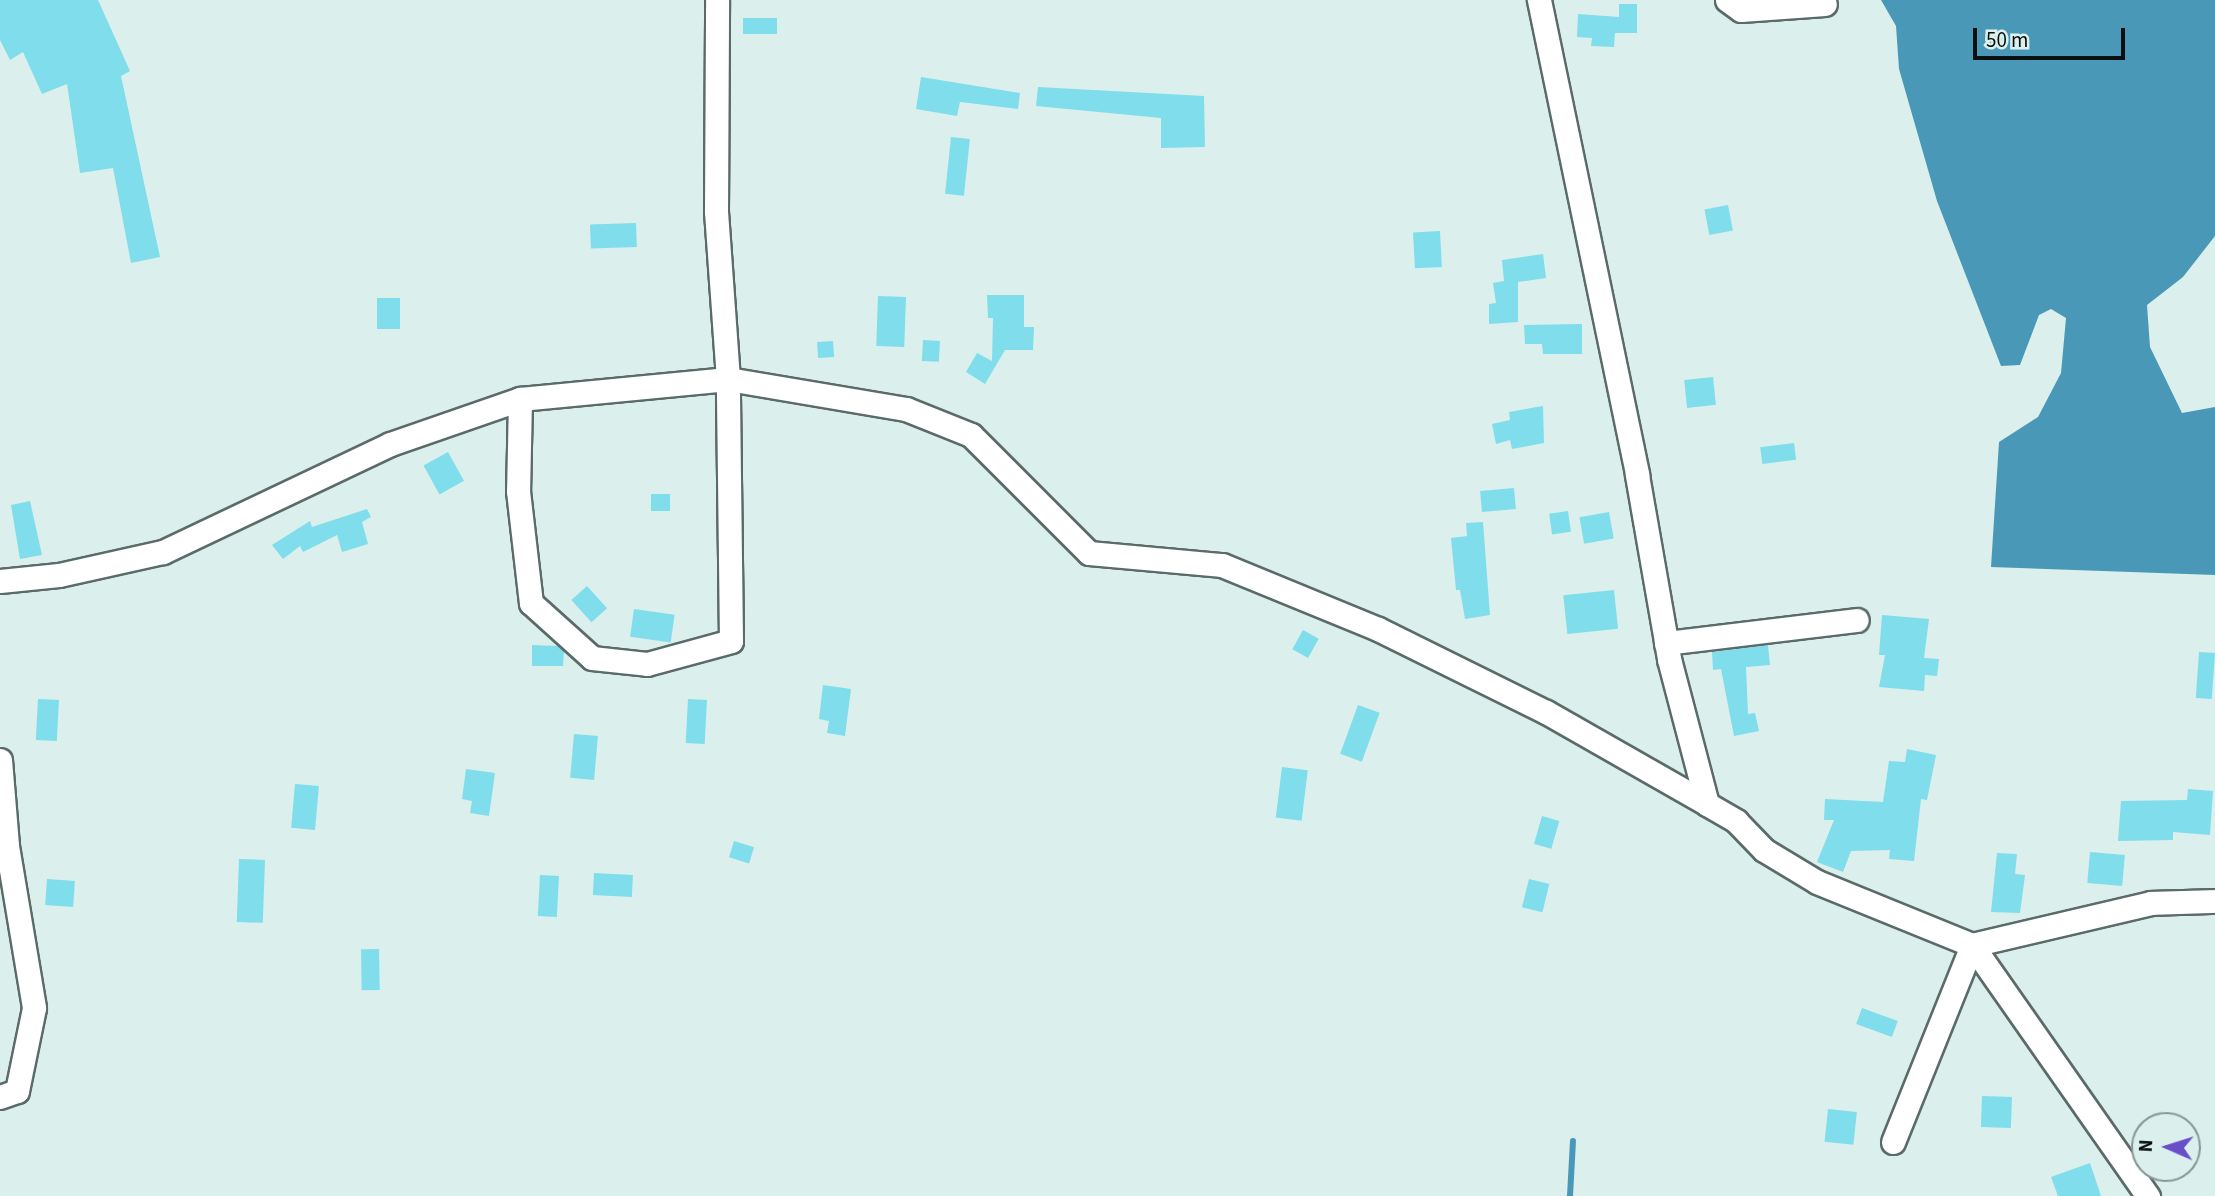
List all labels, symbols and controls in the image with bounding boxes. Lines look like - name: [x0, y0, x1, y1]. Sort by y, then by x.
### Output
- scale bar: [1977, 14, 2129, 58]
- text: 50 m: [1986, 25, 2028, 55]
- north arrow: [2131, 1112, 2201, 1182]
- text: N: [2133, 1139, 2160, 1153]

